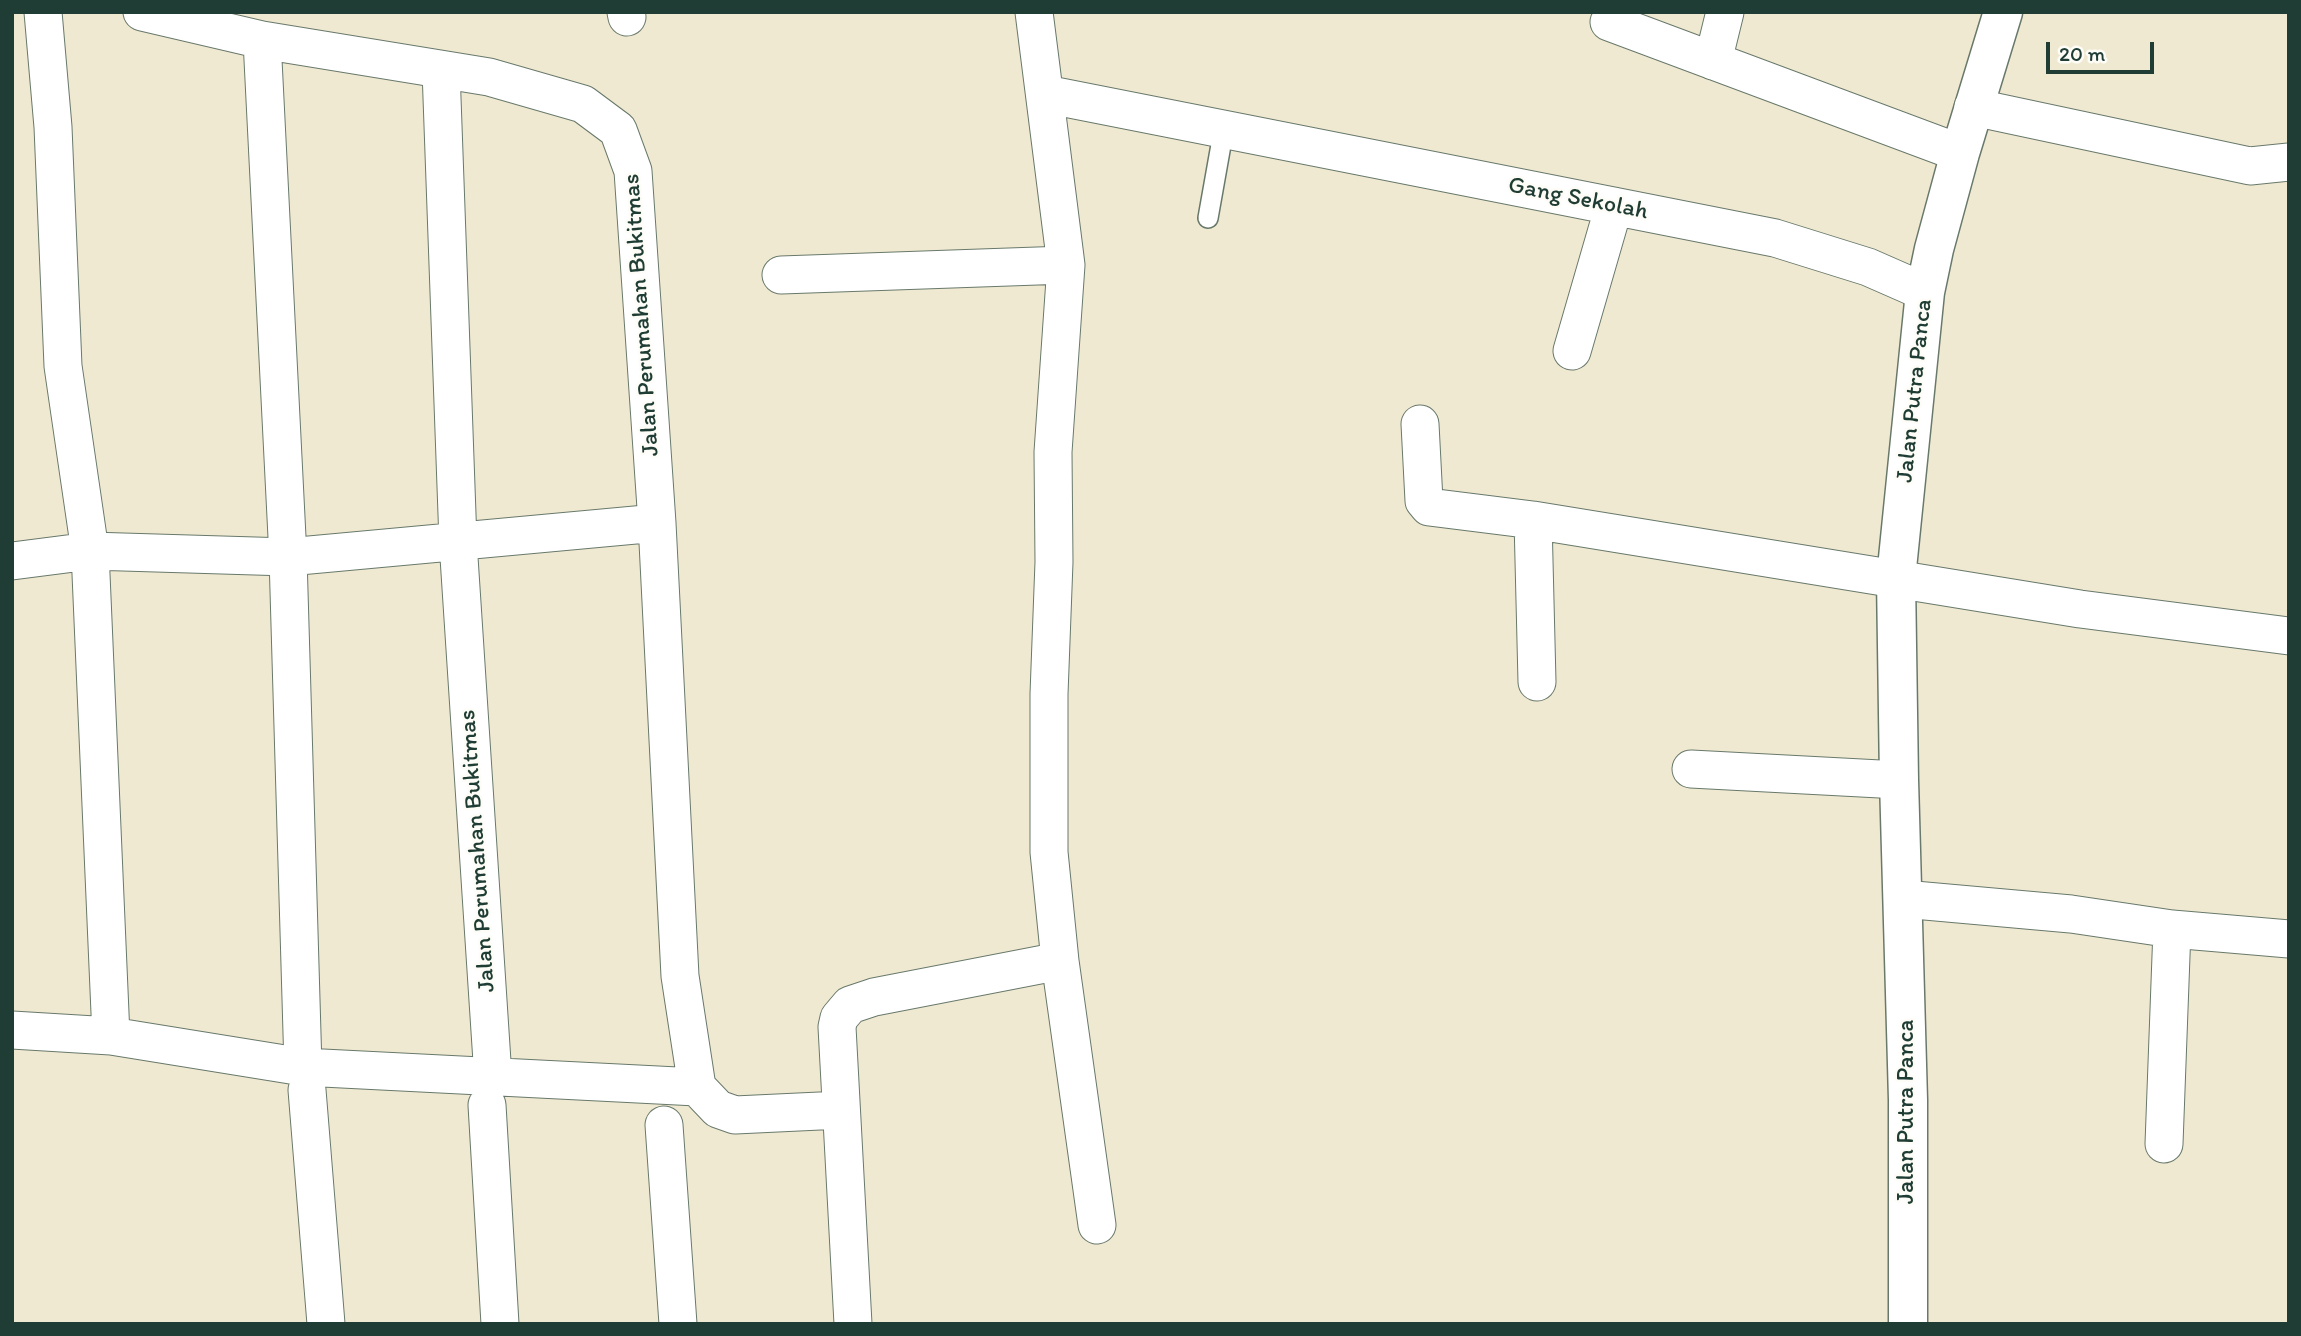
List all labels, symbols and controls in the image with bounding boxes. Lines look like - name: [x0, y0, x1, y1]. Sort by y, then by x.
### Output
- scale bar: [2049, 28, 2158, 72]
- text: 20 m: [2059, 41, 2105, 66]
- street label: Gang Sekolah: [1506, 171, 1650, 227]
- street label: Jalan Perumahan Bukitmas: [618, 173, 666, 457]
- street label: Jalan Putra Panca: [1891, 298, 1939, 484]
- street label: Jalan Perumahan Bukitmas: [454, 709, 502, 993]
- street label: Jalan Putra Panca: [1893, 1020, 1921, 1204]

